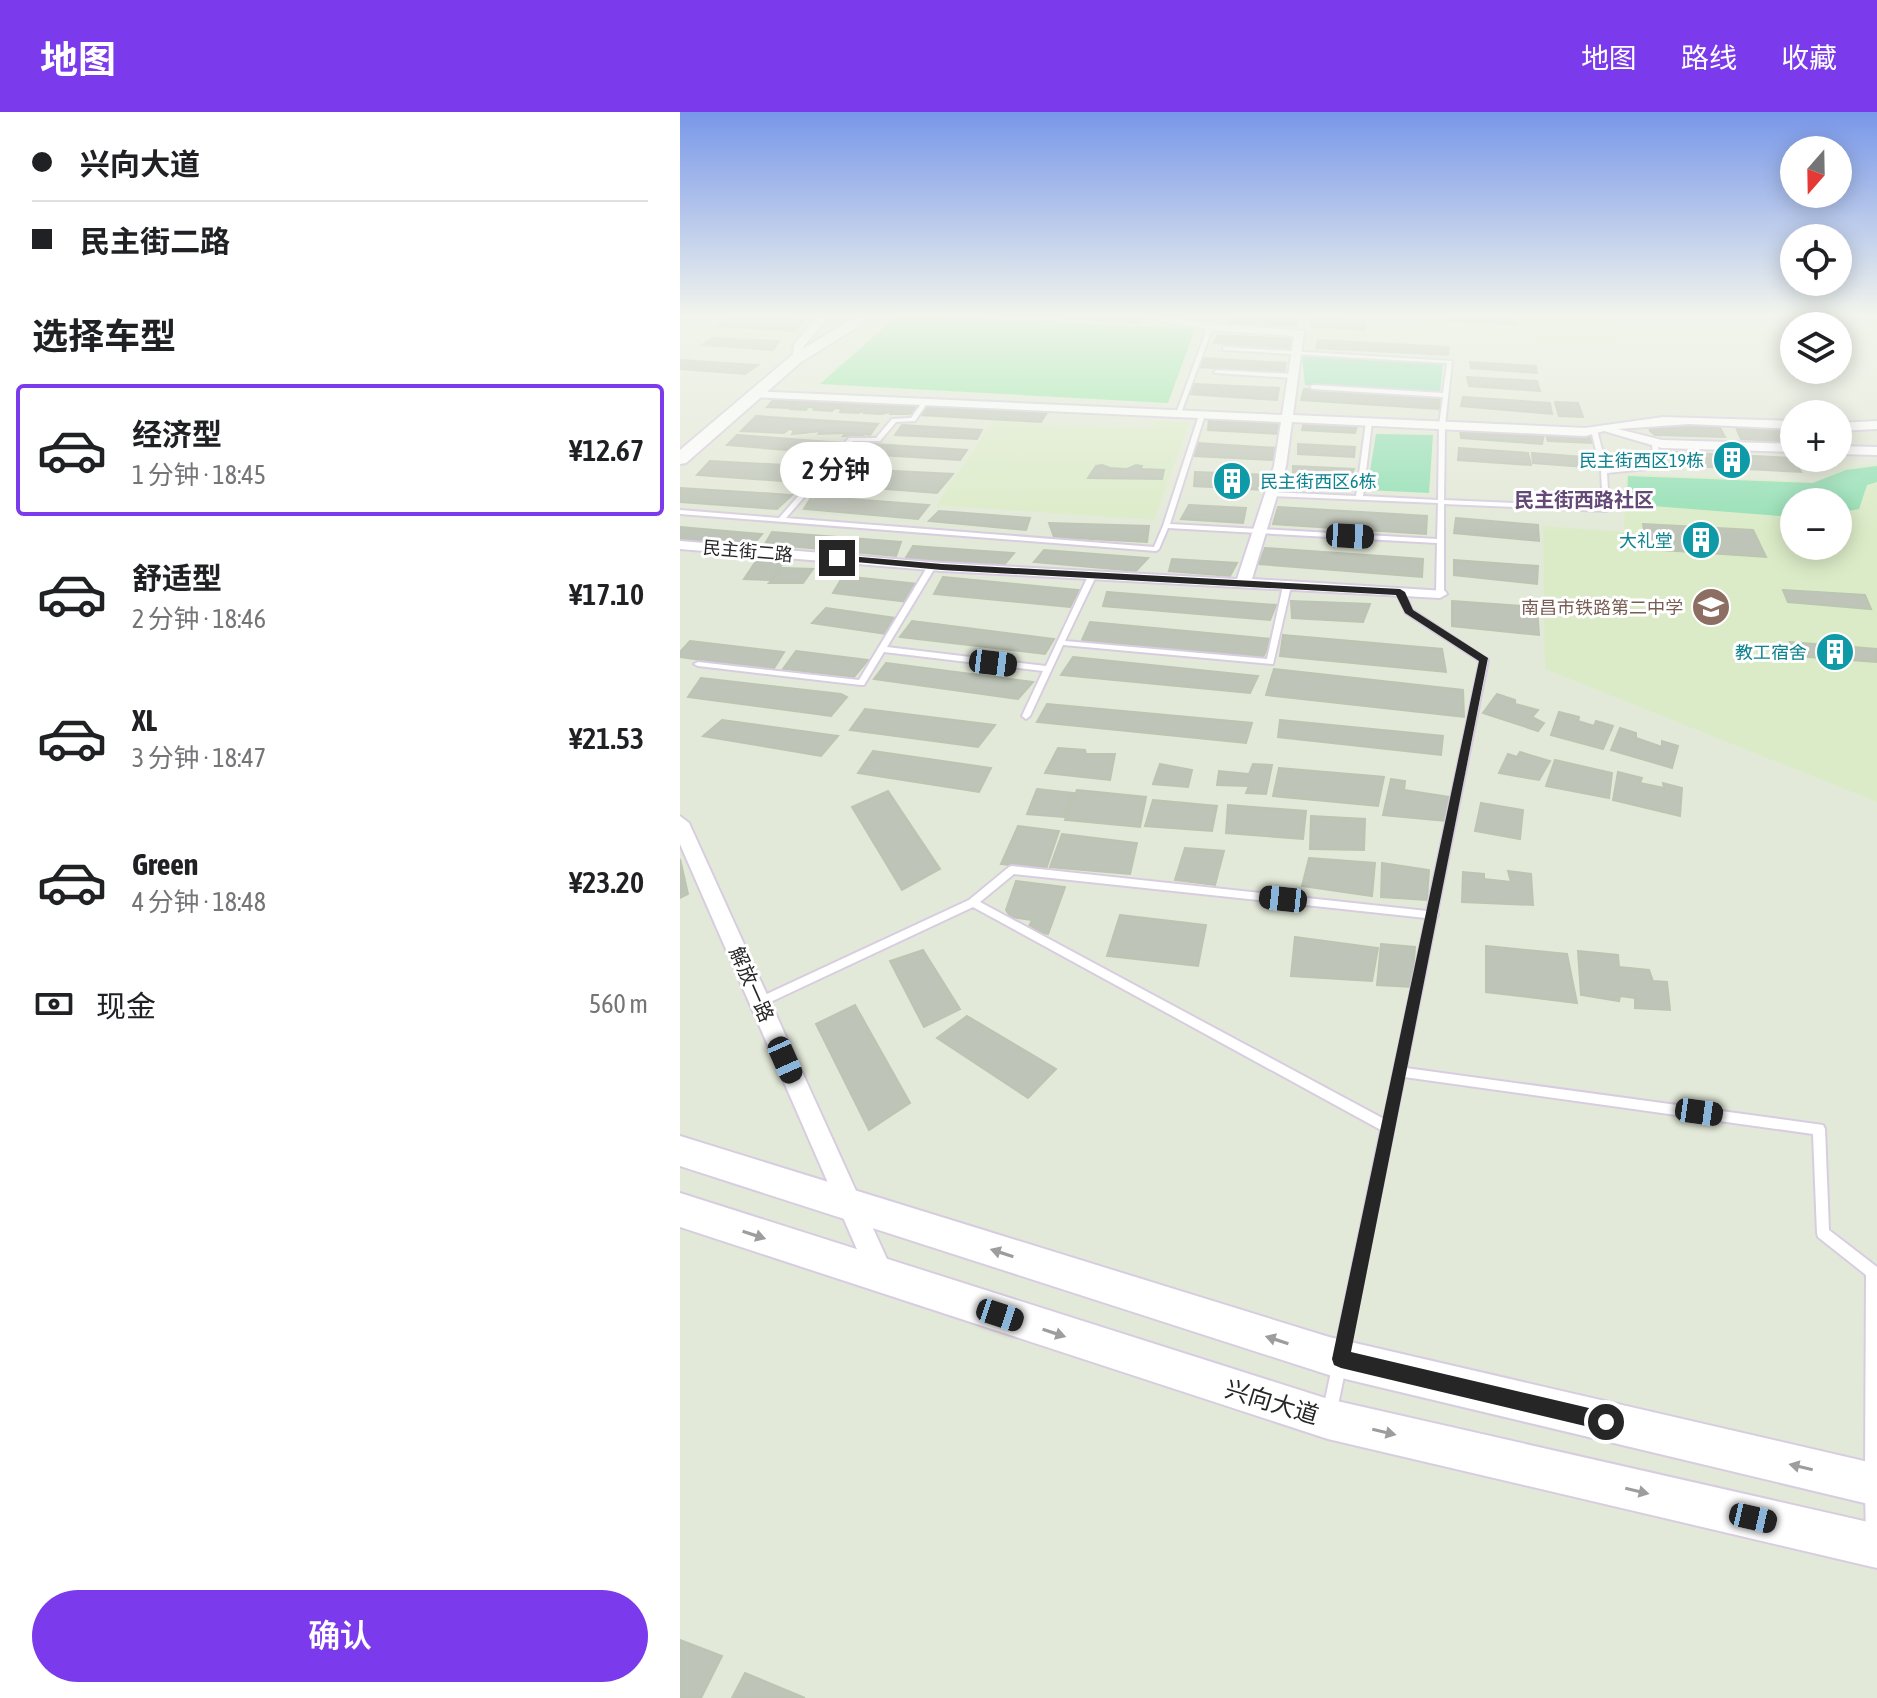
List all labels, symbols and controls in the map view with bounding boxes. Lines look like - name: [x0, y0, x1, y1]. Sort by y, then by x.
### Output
- text: 地图: [40, 38, 116, 81]
- text: 地图: [1581, 42, 1637, 74]
- text: 路线: [1681, 42, 1737, 74]
- text: 收藏: [1781, 42, 1837, 74]
- north arrow: [1780, 136, 1852, 208]
- map controls: [1780, 136, 1852, 560]
- text: 兴向大道: [80, 147, 200, 181]
- text: 民主街二路: [80, 224, 230, 258]
- button: locate: [1780, 224, 1852, 296]
- button: layers: [1780, 312, 1852, 384]
- text: 选择车型: [32, 315, 176, 357]
- button: +: [1780, 400, 1852, 472]
- icon: car: [36, 414, 108, 486]
- text: 经济型: [132, 417, 222, 451]
- text: ¥12.67: [569, 433, 644, 467]
- building icon: 民主街西区19栋: [1711, 439, 1753, 481]
- callout: 2 分钟: [781, 442, 893, 498]
- place label: 民主街西区19栋: [1579, 450, 1704, 471]
- text: 2 分钟: [802, 455, 870, 485]
- text: 1 分钟 · 18:45: [132, 460, 266, 490]
- building icon: 民主街西区6栋: [1211, 460, 1253, 502]
- place label: 民主街西区6栋: [1260, 471, 1376, 492]
- district label: 民主街西路社区: [1514, 488, 1654, 511]
- button: −: [1780, 488, 1852, 560]
- building icon: 大礼堂: [1680, 519, 1722, 561]
- car: [1325, 523, 1375, 549]
- place label: 大礼堂: [1619, 530, 1673, 551]
- street label: 民主街二路: [702, 537, 794, 565]
- route end: [819, 540, 855, 576]
- icon: car: [36, 558, 108, 630]
- text: 舒适型: [132, 561, 222, 595]
- text: ¥17.10: [569, 577, 644, 611]
- school or university icon: 南昌市铁路第二中学: [1690, 586, 1732, 628]
- place label: 南昌市铁路第二中学: [1521, 597, 1683, 618]
- text: 2 分钟 · 18:46: [132, 604, 266, 634]
- building icon: 教工宿舍: [1814, 631, 1856, 673]
- place label: 教工宿舍: [1735, 642, 1807, 663]
- car: [968, 648, 1018, 678]
- icon: car: [36, 702, 108, 774]
- text: XL: [132, 703, 157, 737]
- text: ¥21.53: [569, 721, 644, 755]
- text: 3 分钟 · 18:47: [132, 743, 266, 773]
- icon: car: [36, 846, 108, 918]
- text: Green: [132, 847, 198, 881]
- text: ¥23.20: [569, 865, 644, 899]
- car: [1258, 885, 1308, 913]
- text: 4 分钟 · 18:48: [132, 887, 266, 917]
- street label: 解放一路: [725, 943, 779, 1025]
- icon: cash: [32, 982, 76, 1026]
- text: 现金: [96, 989, 156, 1023]
- text: 560 m: [589, 989, 648, 1019]
- car: [764, 1033, 806, 1087]
- car: [1674, 1097, 1724, 1127]
- one-way arrow: [742, 1229, 766, 1241]
- one-way arrow: [990, 1246, 1014, 1259]
- car: [973, 1296, 1027, 1334]
- one-way arrow: [1043, 1327, 1067, 1340]
- one-way arrow: [1264, 1333, 1288, 1346]
- street label: 兴向大道: [1222, 1375, 1322, 1429]
- route start: [1588, 1404, 1624, 1440]
- one-way arrow: [1371, 1426, 1396, 1439]
- one-way arrow: [1788, 1461, 1813, 1473]
- one-way arrow: [1625, 1485, 1650, 1498]
- car: [1727, 1501, 1779, 1535]
- button: 确认: [32, 1590, 648, 1682]

